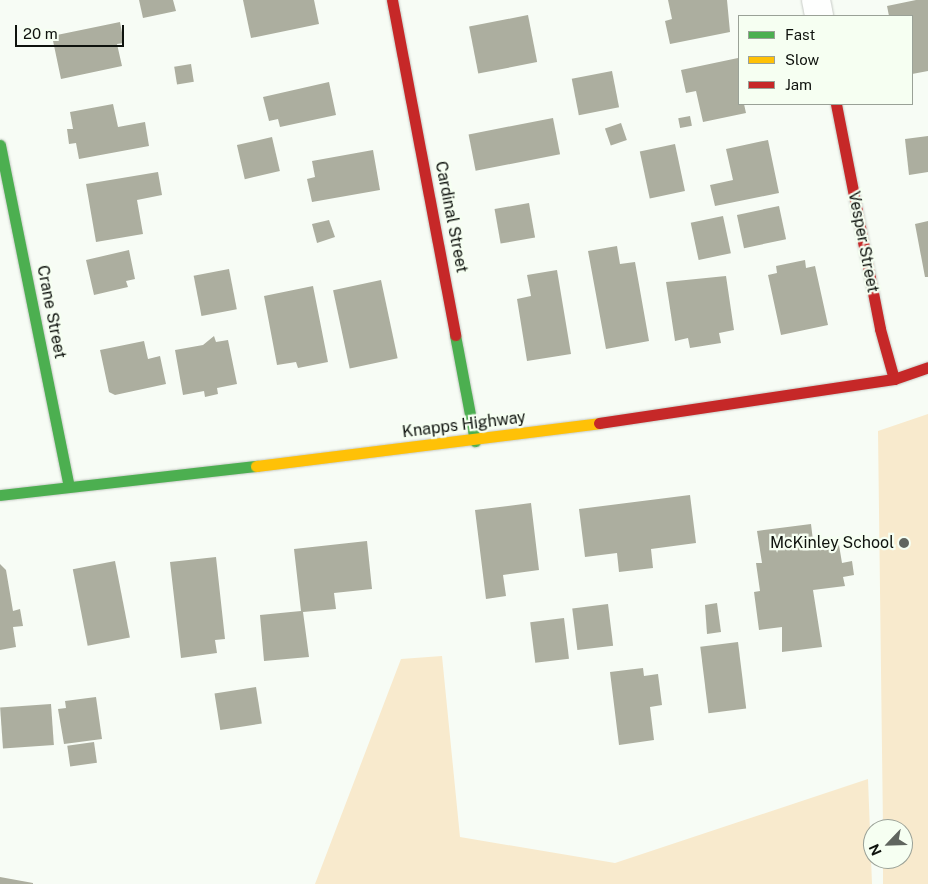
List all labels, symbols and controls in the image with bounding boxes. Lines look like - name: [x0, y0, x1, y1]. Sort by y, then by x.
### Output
- scale bar: [18, 15, 126, 47]
- legend: [738, 15, 913, 105]
- text: 20 m: [23, 25, 58, 42]
- text: Fast: [785, 26, 815, 43]
- text: Slow: [785, 51, 819, 68]
- text: Jam: [785, 76, 812, 93]
- street label: Cardinal Street: [431, 160, 471, 274]
- street label: Vesper Street: [844, 190, 882, 294]
- street label: Crane Street: [33, 264, 69, 360]
- street label: Knapps Highway: [401, 408, 527, 442]
- place label: McKinley School: [770, 533, 894, 553]
- marker: McKinley School: [898, 537, 910, 549]
- north arrow: [863, 819, 913, 869]
- text: N: [866, 841, 885, 858]

